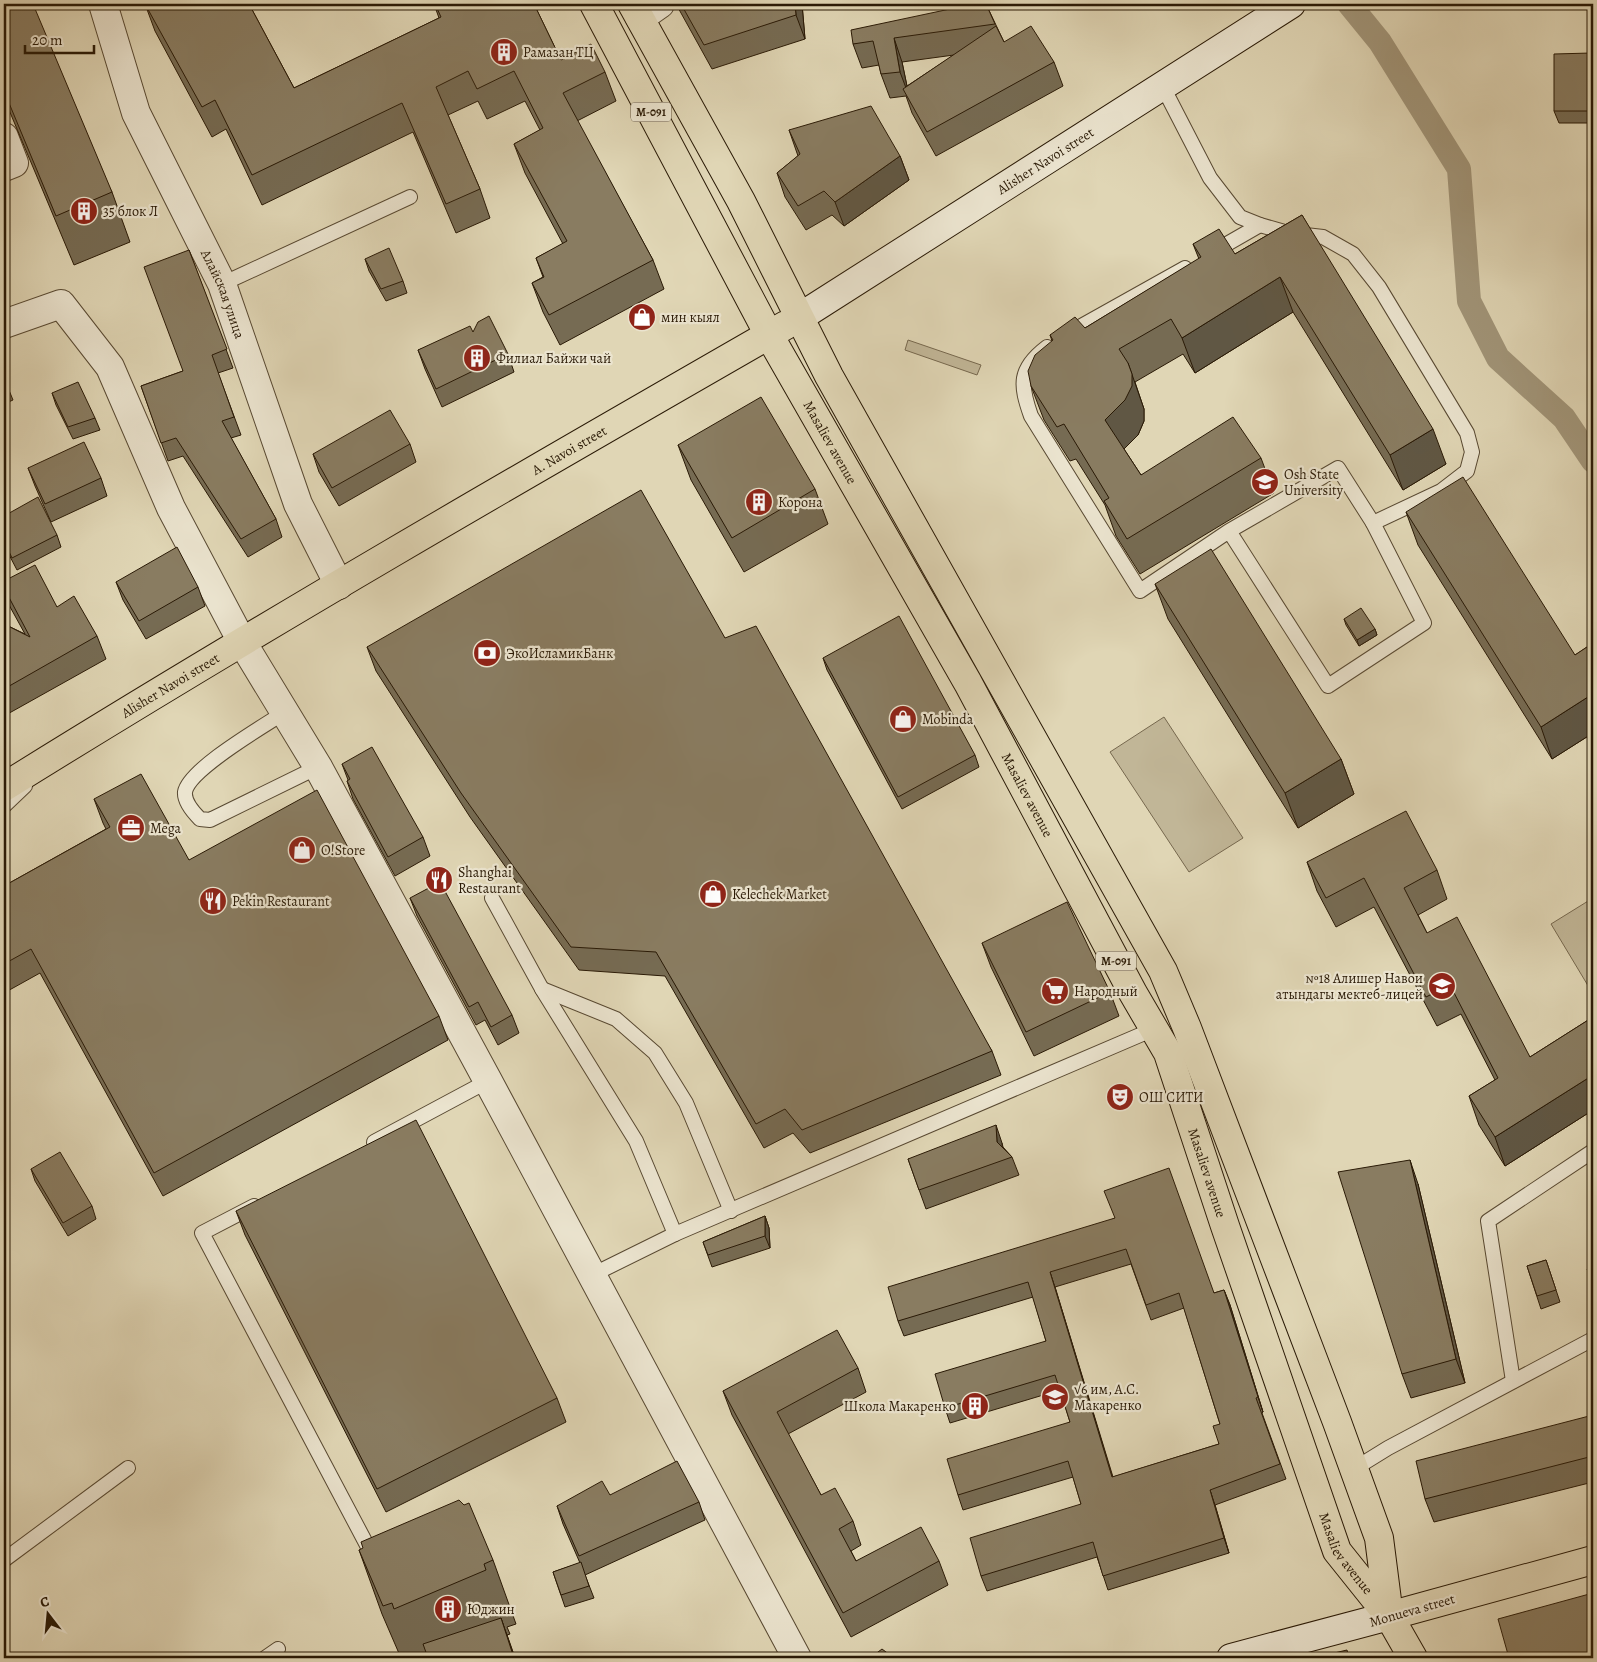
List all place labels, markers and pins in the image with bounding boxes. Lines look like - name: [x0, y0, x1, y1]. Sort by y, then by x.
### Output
- building icon: Рамазан ТЦ: [489, 37, 519, 67]
- place label: Рамазан ТЦ: [523, 43, 594, 62]
- building icon: 35 блок Л: [69, 196, 99, 226]
- place label: 35 блок Л: [103, 202, 158, 221]
- shop icon: мин кыял: [627, 302, 657, 332]
- place label: мин кыял: [661, 308, 720, 327]
- building icon: Филиал Байжи чай: [462, 343, 492, 373]
- place label: Филиал Байжи чай: [496, 349, 611, 368]
- place label: Osh State University: [1284, 465, 1344, 500]
- school or university icon: Osh State University: [1250, 467, 1280, 497]
- building icon: Корона: [744, 487, 774, 517]
- place label: Корона: [778, 493, 823, 512]
- bank icon: ЭкоИсламикБанк: [472, 638, 502, 668]
- place label: ЭкоИсламикБанк: [506, 644, 613, 663]
- shop icon: Mobinda: [888, 704, 918, 734]
- place label: Mobinda: [922, 710, 974, 729]
- office icon: Mega: [116, 813, 146, 843]
- place label: Mega: [150, 819, 182, 838]
- shop icon: O!Store: [287, 835, 317, 865]
- place label: O!Store: [321, 841, 365, 860]
- place label: Shanghai Restaurant: [458, 863, 521, 898]
- restaurant icon: Shanghai Restaurant: [424, 865, 454, 895]
- shop icon: Kelechek Market: [698, 879, 728, 909]
- place label: Kelechek Market: [732, 885, 827, 904]
- restaurant icon: Pekin Restaurant: [198, 886, 228, 916]
- place label: Pekin Restaurant: [232, 892, 330, 911]
- place label: №18 Алишер Навои атындагы мектеб-лицей: [1276, 969, 1423, 1004]
- school or university icon: №18 Алишер Навои атындагы мектеб-лицей: [1427, 971, 1457, 1001]
- supermarket icon: Народный: [1040, 976, 1070, 1006]
- place label: Народный: [1074, 982, 1138, 1001]
- theatre icon: ОШ СИТИ: [1105, 1082, 1135, 1112]
- place label: ОШ СИТИ: [1139, 1088, 1204, 1107]
- place label: √6 им, А.С. Макаренко: [1074, 1380, 1142, 1415]
- school or university icon: √6 им, А.С. Макаренко: [1040, 1382, 1070, 1412]
- building icon: Школа Макаренко: [960, 1391, 990, 1421]
- place label: Школа Макаренко: [843, 1397, 956, 1416]
- building icon: Юджин: [433, 1594, 463, 1624]
- place label: Юджин: [467, 1600, 515, 1619]

